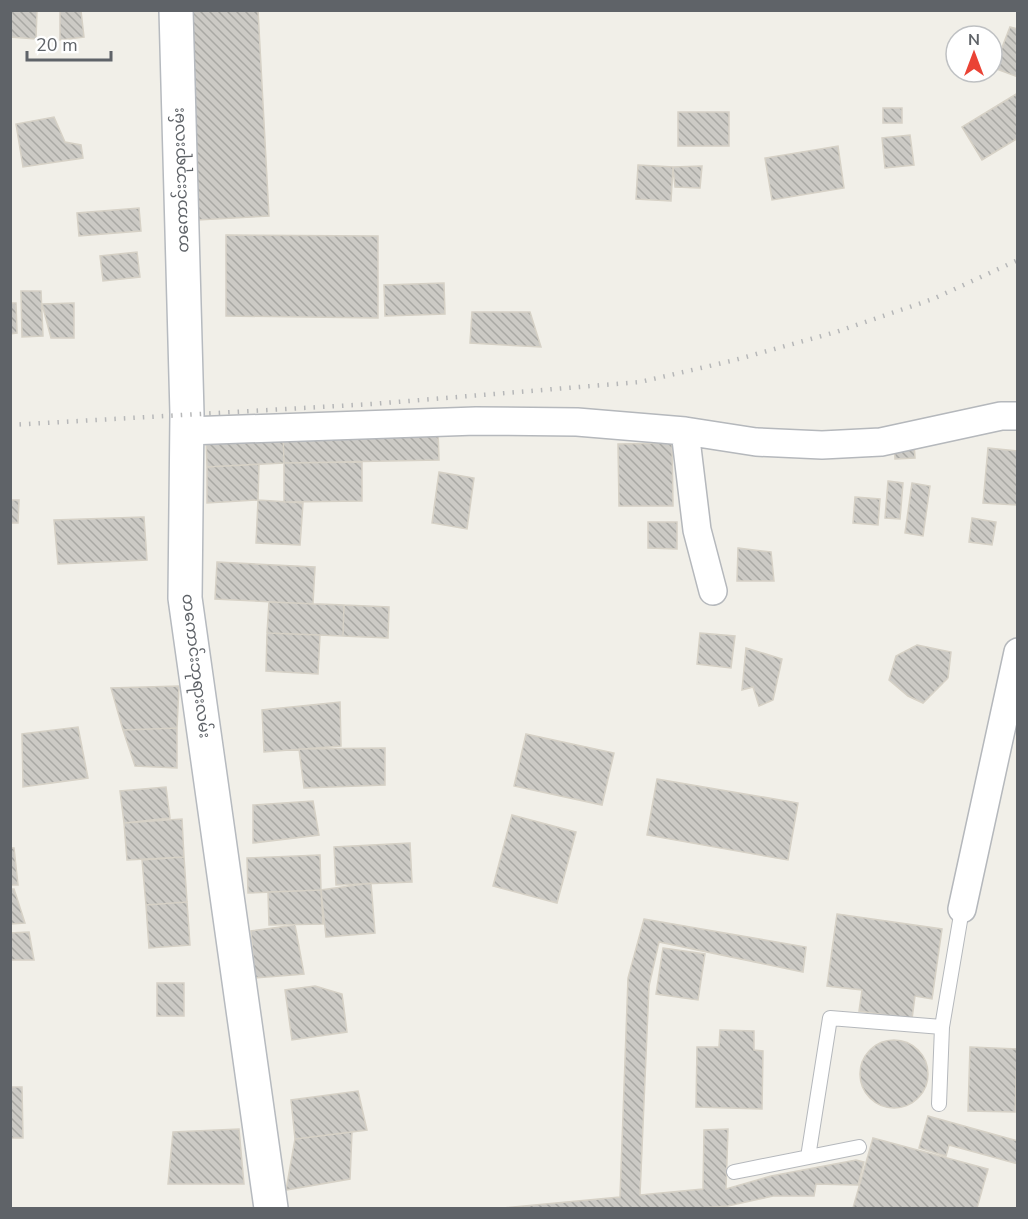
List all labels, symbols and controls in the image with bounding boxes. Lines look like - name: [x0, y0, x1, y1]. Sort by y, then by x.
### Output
- scale bar: [27, 24, 111, 62]
- north arrow: [944, 24, 1004, 84]
- text: N: [968, 29, 980, 51]
- text: 20 m: [36, 33, 78, 57]
- street label: တကောင်းဘုရားလမ်း: [166, 107, 198, 253]
- street label: တကောင်းဘုရားလမ်း: [173, 592, 217, 740]

